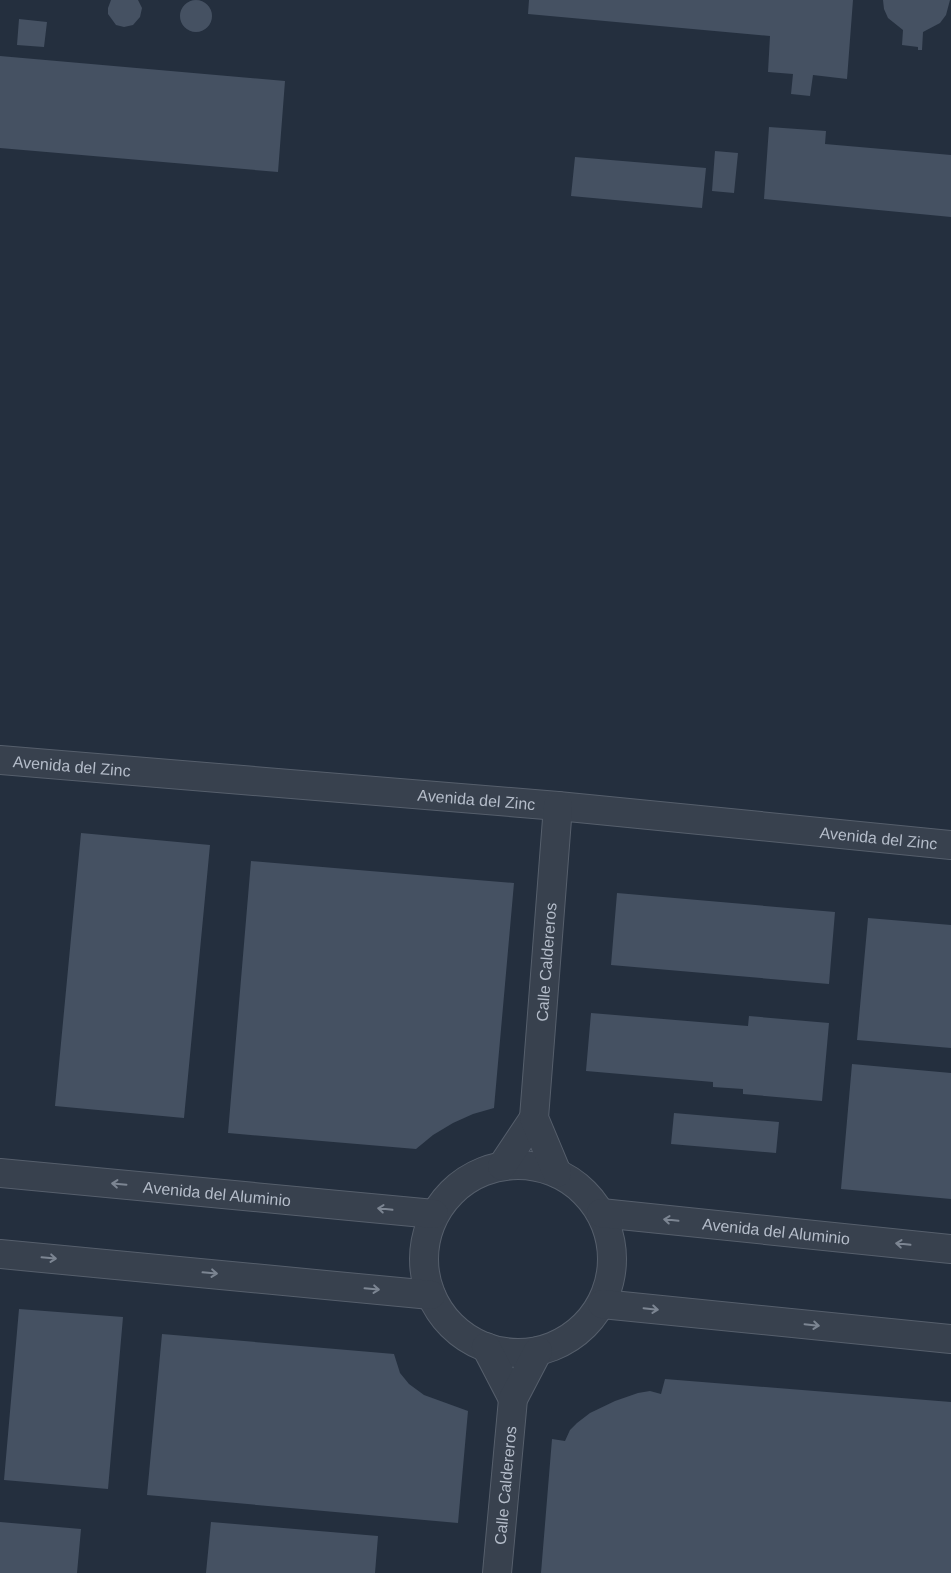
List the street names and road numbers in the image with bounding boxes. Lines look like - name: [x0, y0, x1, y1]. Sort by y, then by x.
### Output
- street label: Avenida del Zinc: [12, 753, 131, 780]
- street label: Avenida del Zinc: [417, 786, 536, 813]
- street label: Avenida del Zinc: [819, 824, 938, 853]
- street label: Calle Caldereros: [533, 902, 560, 1022]
- street label: Avenida del Aluminio: [142, 1179, 292, 1209]
- street label: Avenida del Aluminio: [701, 1215, 851, 1248]
- street label: Calle Caldereros: [492, 1425, 519, 1546]

